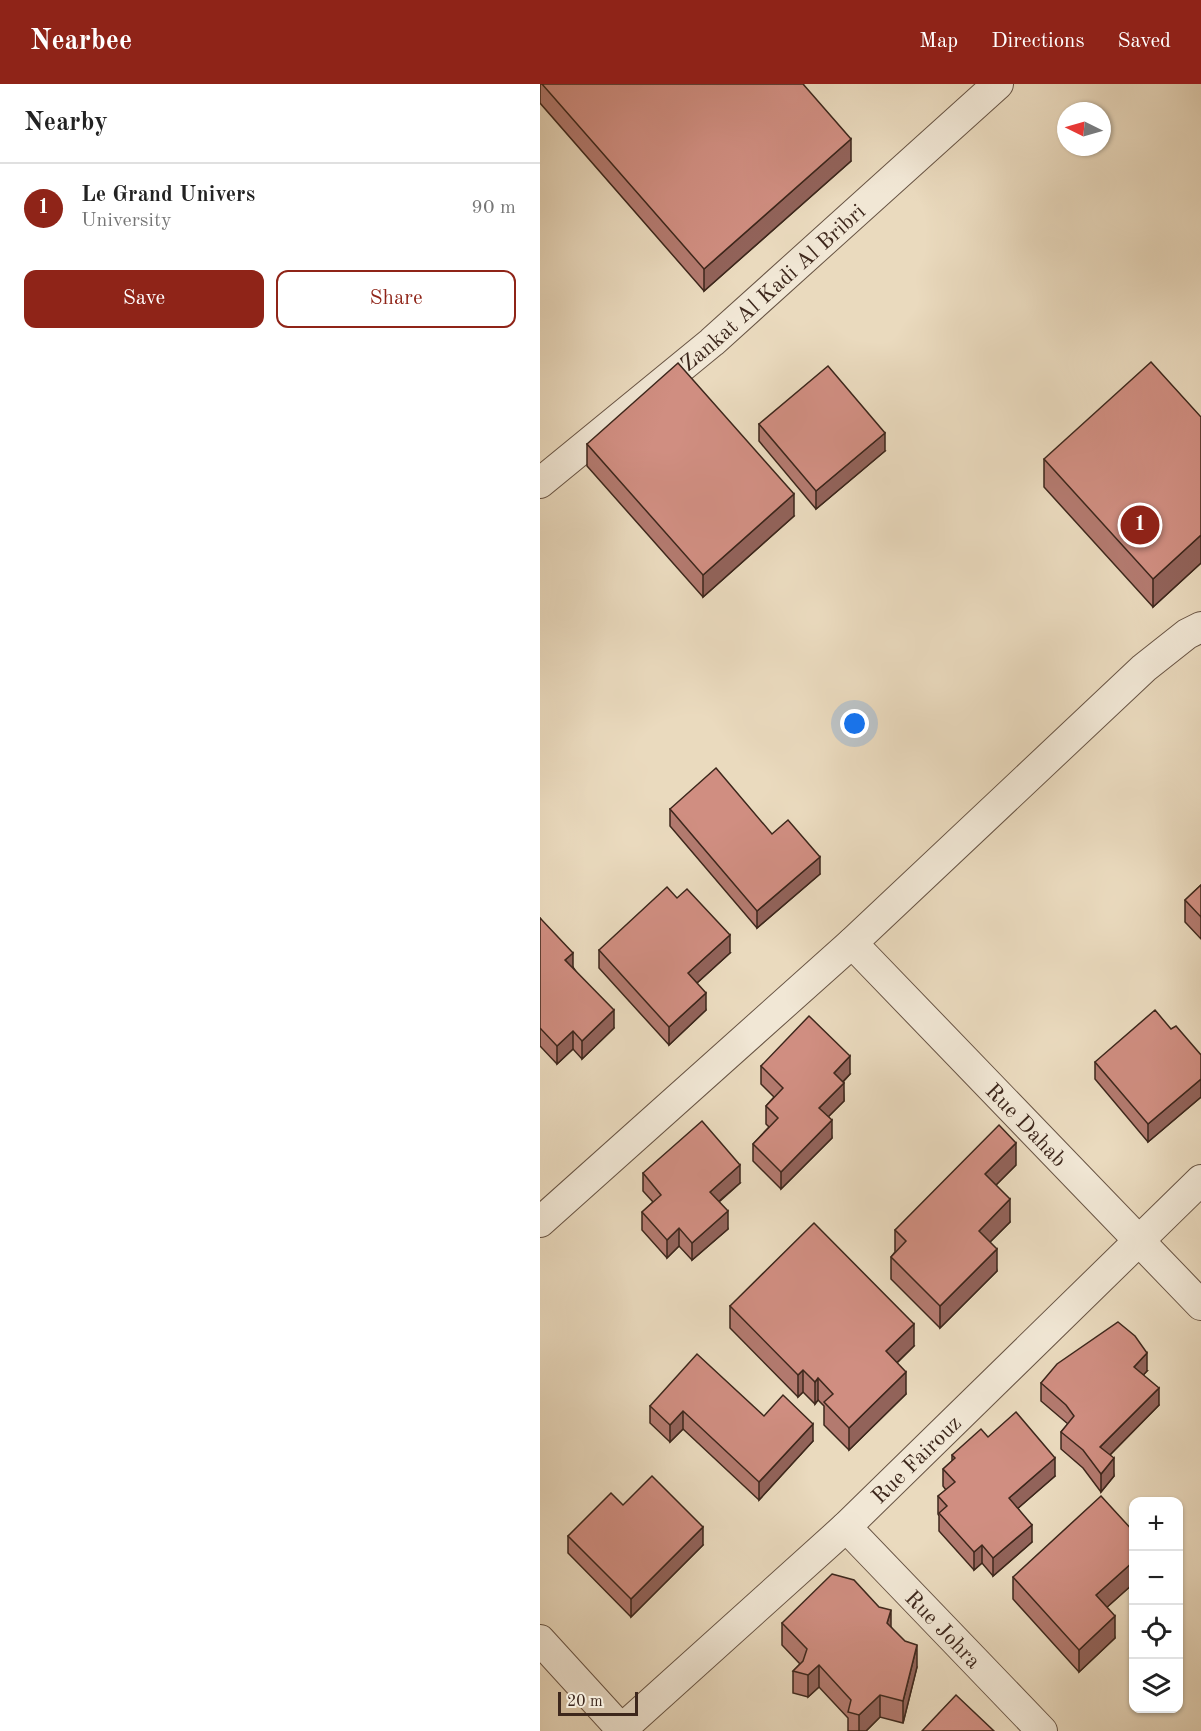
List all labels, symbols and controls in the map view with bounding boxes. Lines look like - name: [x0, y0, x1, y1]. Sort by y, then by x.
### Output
- text: Nearbee: [30, 28, 132, 56]
- text: Map: [919, 31, 958, 52]
- text: Directions: [991, 31, 1085, 52]
- text: Saved: [1118, 31, 1171, 52]
- north arrow: [1057, 102, 1111, 156]
- text: Nearby: [24, 110, 108, 136]
- text: Le Grand Univers: [81, 184, 255, 206]
- text: 1: [38, 198, 49, 218]
- text: 90 m: [471, 198, 516, 218]
- street label: Zankat Al Kadi Al Bribri: [677, 201, 870, 376]
- text: University: [81, 211, 172, 231]
- button: Save: [24, 270, 264, 328]
- button: Share: [276, 270, 516, 328]
- pin: 1: [1120, 502, 1160, 548]
- your location: [840, 709, 869, 738]
- street label: Rue Dahab: [981, 1080, 1070, 1172]
- street label: Rue Fairouz: [868, 1412, 966, 1509]
- map controls: [1129, 1497, 1183, 1713]
- button: +: [1129, 1497, 1183, 1551]
- button: −: [1129, 1551, 1183, 1605]
- street label: Rue Johra: [900, 1587, 984, 1673]
- button: locate: [1129, 1605, 1183, 1659]
- button: layers: [1129, 1659, 1183, 1713]
- scale bar: [558, 1689, 638, 1716]
- text: 20 m: [567, 1694, 603, 1710]

